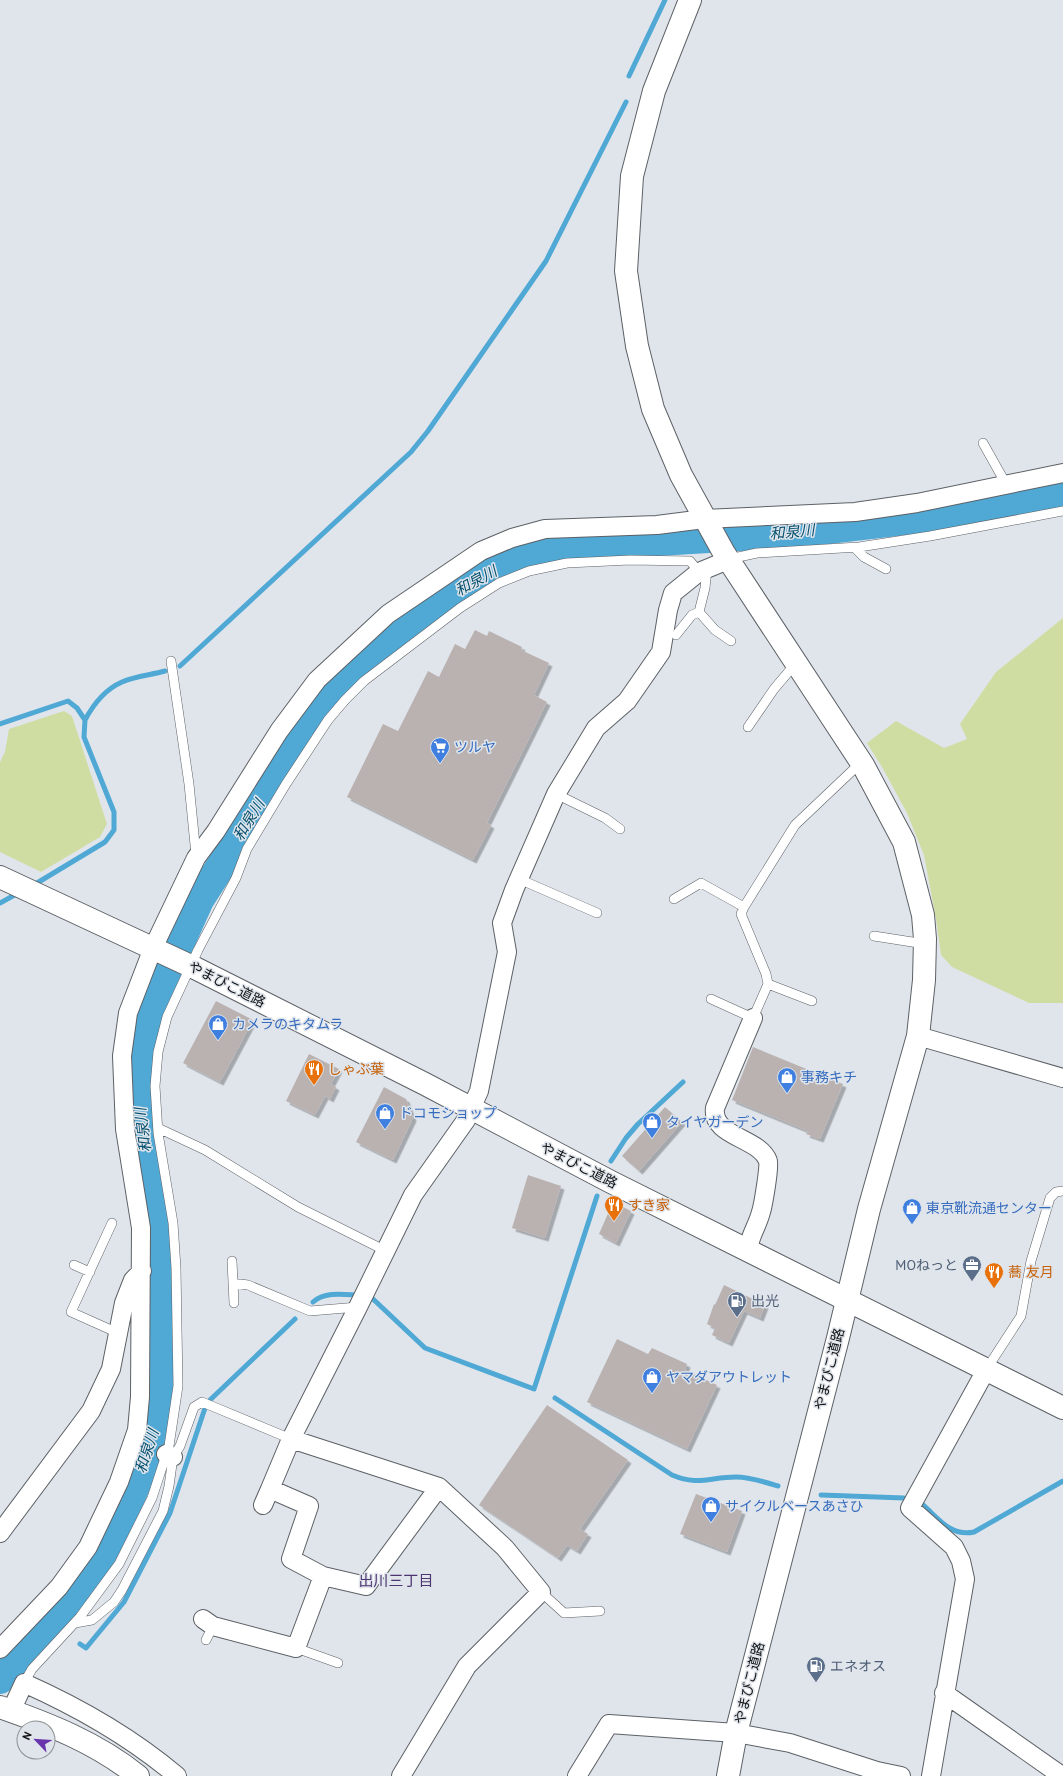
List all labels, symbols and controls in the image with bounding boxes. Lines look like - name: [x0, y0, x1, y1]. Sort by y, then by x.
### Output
- water label: 和泉川: [769, 520, 817, 543]
- water label: 和泉川: [451, 560, 502, 600]
- supermarket icon: ツルヤ: [429, 736, 451, 764]
- place label: ツルヤ: [454, 738, 496, 756]
- water label: 和泉川: [229, 794, 269, 844]
- street label: やまびこ道路: [185, 957, 269, 1011]
- shop icon: カメラのキタムラ: [207, 1013, 229, 1041]
- place label: カメラのキタムラ: [232, 1015, 343, 1033]
- restaurant icon: しゃぶ葉: [303, 1058, 325, 1086]
- place label: しゃぶ葉: [328, 1060, 384, 1078]
- shop icon: 事務キチ: [776, 1066, 798, 1094]
- place label: 事務キチ: [801, 1068, 857, 1086]
- shop icon: ドコモショップ: [374, 1102, 396, 1130]
- place label: ドコモショップ: [399, 1104, 497, 1122]
- water label: 和泉川: [130, 1105, 155, 1154]
- shop icon: タイヤガーデン: [641, 1111, 663, 1139]
- place label: タイヤガーデン: [666, 1113, 764, 1131]
- street label: やまびこ道路: [537, 1138, 621, 1192]
- restaurant icon: すき家: [603, 1194, 625, 1222]
- place label: すき家: [628, 1196, 670, 1214]
- shop icon: 東京靴流通センター: [901, 1197, 923, 1225]
- place label: 東京靴流通センター: [926, 1199, 1052, 1217]
- office icon: MOねっと: [961, 1254, 983, 1282]
- place label: MOねっと: [895, 1256, 958, 1274]
- restaurant icon: 蕎 友月: [983, 1261, 1005, 1289]
- place label: 蕎 友月: [1008, 1263, 1054, 1281]
- fuel station icon: 出光: [726, 1290, 748, 1318]
- place label: 出光: [751, 1292, 779, 1310]
- street label: やまびこ道路: [810, 1326, 848, 1412]
- shop icon: ヤマダアウトレット: [641, 1366, 663, 1394]
- place label: ヤマダアウトレット: [666, 1368, 792, 1386]
- water label: 和泉川: [131, 1425, 163, 1475]
- shop icon: サイクルベースあさひ: [700, 1495, 722, 1523]
- place label: サイクルベースあさひ: [725, 1497, 864, 1515]
- district label: 出川三丁目: [358, 1571, 434, 1590]
- street label: やまびこ道路: [730, 1640, 768, 1726]
- fuel station icon: エネオス: [805, 1655, 827, 1683]
- place label: エネオス: [830, 1657, 886, 1675]
- north arrow: [16, 1720, 56, 1760]
- text: N: [19, 1730, 35, 1742]

